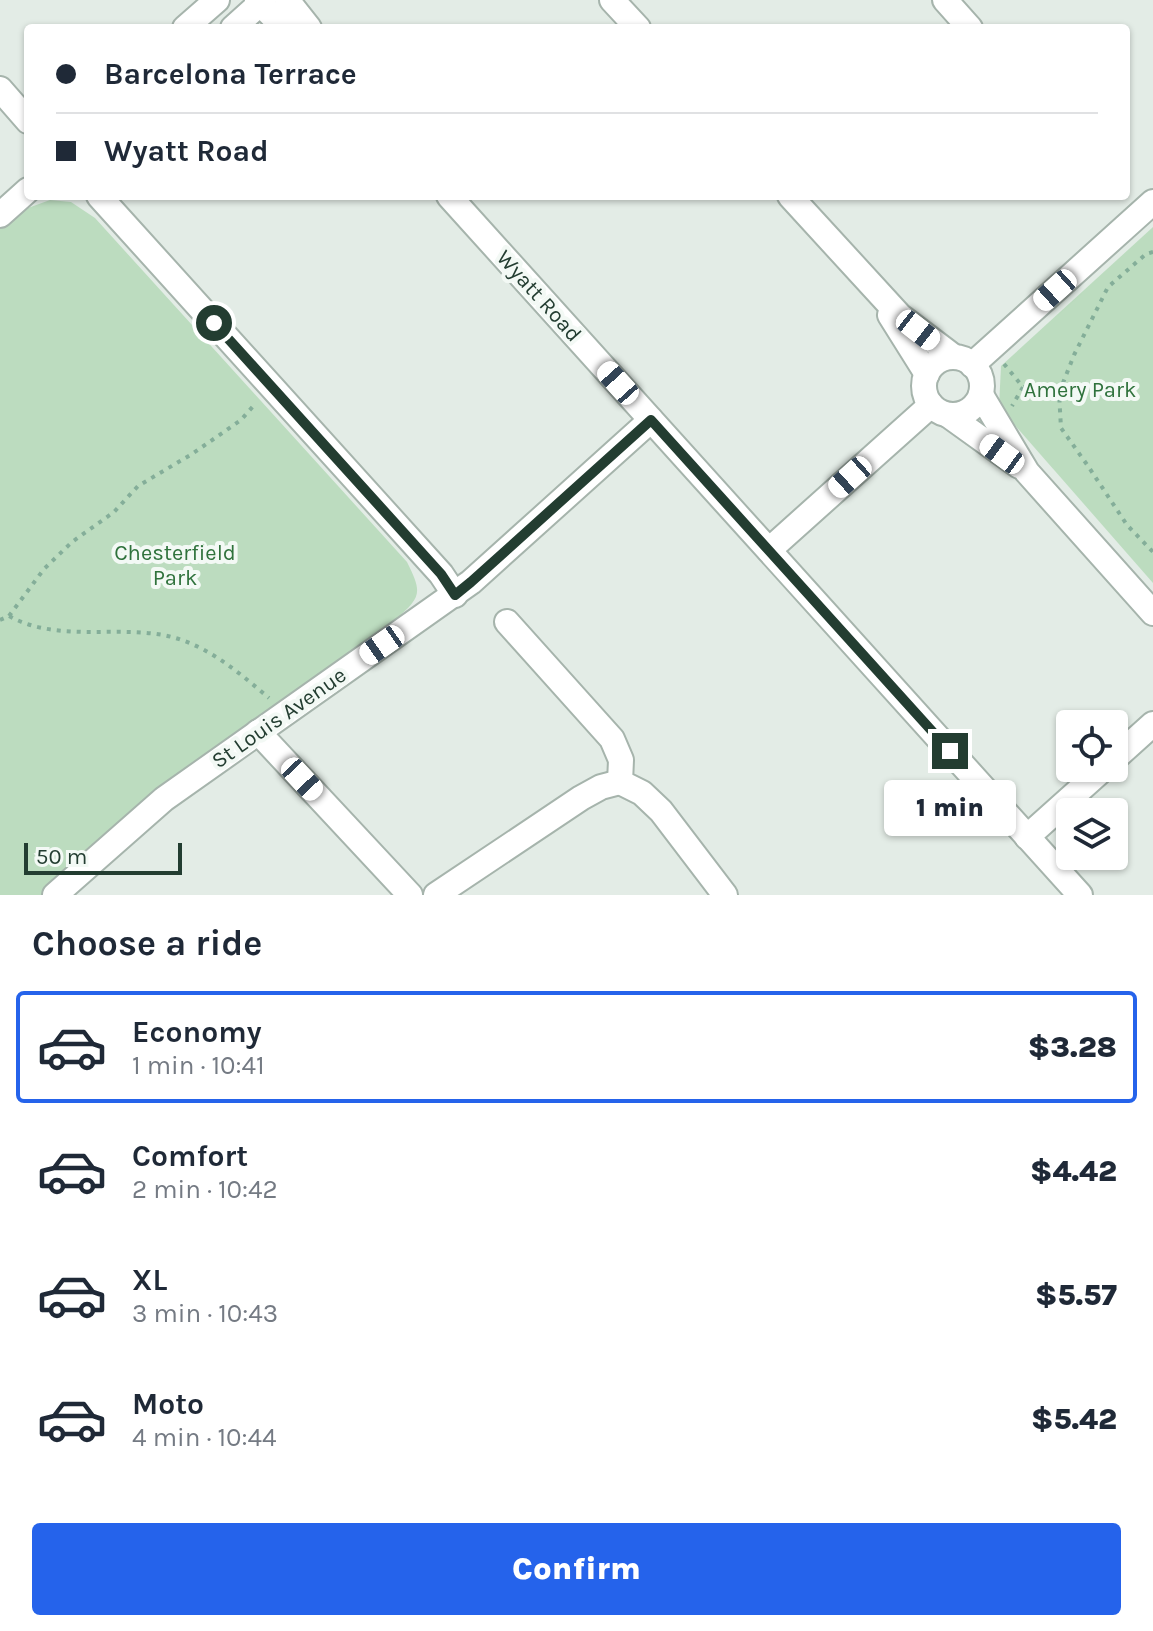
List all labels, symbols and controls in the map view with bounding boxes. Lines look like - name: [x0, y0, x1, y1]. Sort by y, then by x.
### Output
- text: Barcelona Terrace: [104, 56, 357, 92]
- text: Wyatt Road: [104, 133, 269, 169]
- street label: Wyatt Road: [491, 245, 587, 347]
- car: [1029, 265, 1081, 315]
- route start: [196, 305, 232, 341]
- car: [892, 306, 944, 354]
- car: [593, 357, 643, 409]
- park label: Amery Park: [1024, 377, 1136, 403]
- car: [976, 430, 1028, 478]
- car: [824, 452, 876, 502]
- park label: Chesterfield Park: [114, 540, 236, 591]
- car: [355, 621, 409, 669]
- street label: St Louis Avenue: [207, 662, 351, 774]
- map controls: [1056, 710, 1128, 870]
- button: locate: [1056, 710, 1128, 782]
- route end: [932, 733, 968, 769]
- car: [277, 753, 327, 805]
- callout: 1 min: [884, 779, 1016, 835]
- text: 1 min: [916, 792, 984, 823]
- button: layers: [1056, 798, 1128, 870]
- scale bar: [24, 839, 182, 875]
- text: 50 m: [36, 844, 87, 870]
- text: Choose a ride: [32, 922, 262, 964]
- icon: car: [36, 1011, 108, 1083]
- text: Economy: [132, 1014, 262, 1050]
- text: $3.28: [1028, 1029, 1117, 1065]
- text: 1 min · 10:41: [132, 1050, 265, 1081]
- icon: car: [36, 1135, 108, 1207]
- text: Comfort: [132, 1138, 248, 1174]
- text: $4.42: [1030, 1153, 1117, 1189]
- text: 2 min · 10:42: [132, 1174, 278, 1205]
- icon: car: [36, 1259, 108, 1331]
- text: XL: [132, 1262, 167, 1298]
- text: $5.57: [1035, 1277, 1117, 1313]
- text: 3 min · 10:43: [132, 1298, 278, 1329]
- icon: car: [36, 1383, 108, 1455]
- text: Moto: [132, 1386, 204, 1422]
- text: $5.42: [1031, 1401, 1117, 1437]
- text: 4 min · 10:44: [132, 1422, 277, 1453]
- button: Confirm: [32, 1523, 1121, 1615]

